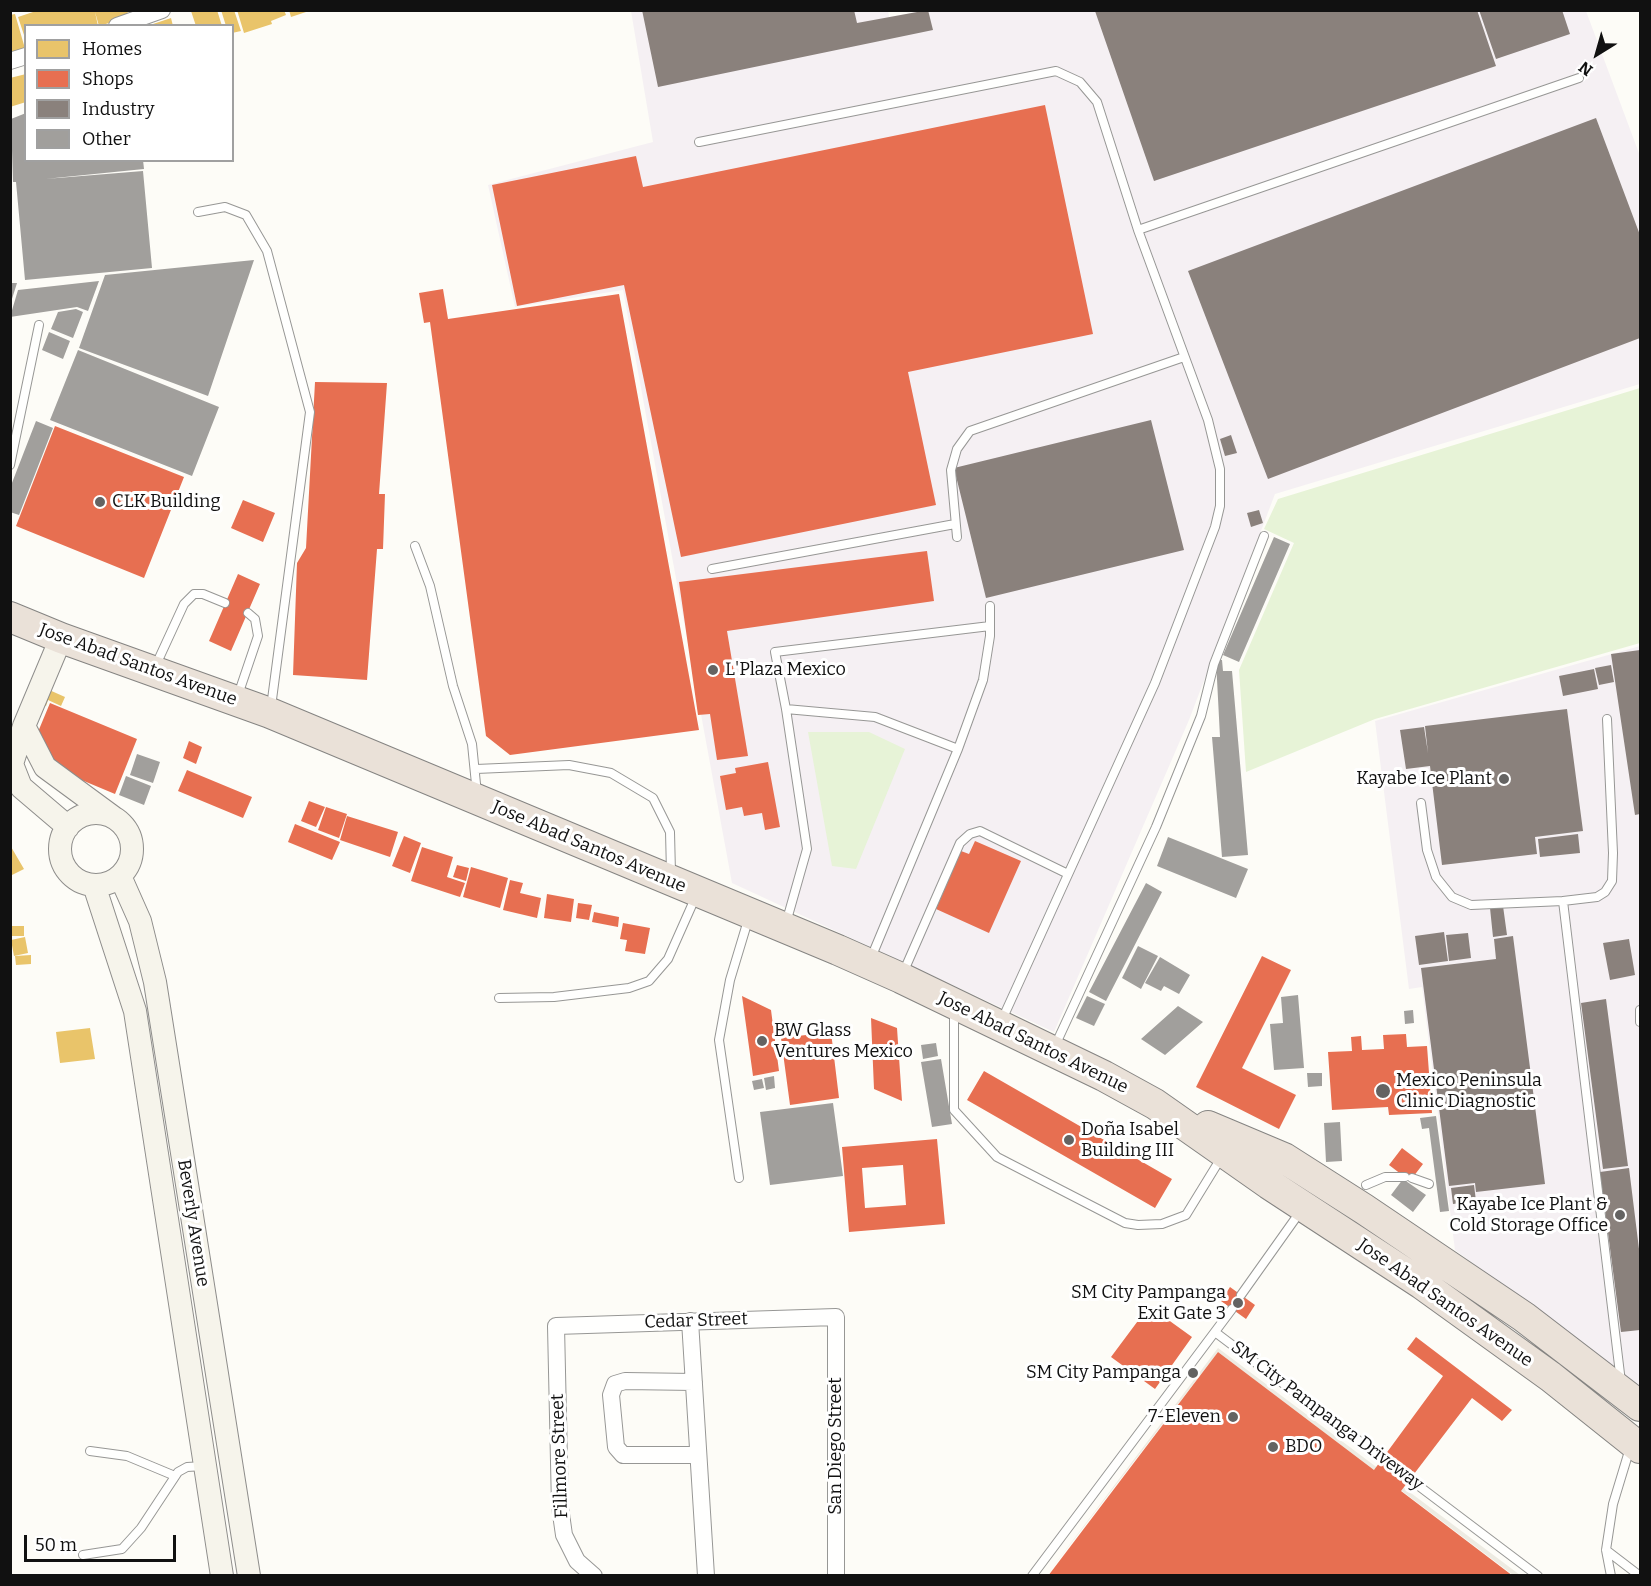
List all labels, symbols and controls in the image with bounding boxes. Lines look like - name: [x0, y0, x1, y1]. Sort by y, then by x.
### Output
- legend: [24, 24, 234, 162]
- north arrow: [1567, 24, 1627, 84]
- text: Homes: [82, 38, 142, 60]
- text: N: [1575, 57, 1597, 80]
- text: Shops: [82, 68, 134, 90]
- text: Industry: [82, 98, 154, 120]
- text: Other: [82, 128, 131, 150]
- place label: CLK Building: [112, 491, 220, 513]
- marker: CLK Building: [93, 495, 107, 509]
- street label: Jose Abad Santos Avenue: [36, 619, 240, 711]
- place label: L'Plaza Mexico: [725, 659, 846, 681]
- marker: L'Plaza Mexico: [706, 663, 720, 677]
- place label: Kayabe Ice Plant: [1356, 768, 1492, 790]
- marker: Kayabe Ice Plant: [1497, 772, 1511, 786]
- street label: Jose Abad Santos Avenue: [489, 796, 689, 898]
- street label: Jose Abad Santos Avenue: [934, 988, 1132, 1098]
- place label: BW Glass Ventures Mexico: [774, 1020, 913, 1062]
- marker: BW Glass Ventures Mexico: [755, 1034, 769, 1048]
- place label: Mexico Peninsula Clinic Diagnostic: [1396, 1070, 1542, 1112]
- marker: Mexico Peninsula Clinic Diagnostic: [1374, 1082, 1392, 1100]
- place label: Doña Isabel Building III: [1081, 1119, 1179, 1162]
- marker: Doña Isabel Building III: [1062, 1133, 1076, 1147]
- street label: Beverly Avenue: [172, 1158, 214, 1288]
- place label: Kayabe Ice Plant & Cold Storage Office: [1449, 1194, 1608, 1236]
- marker: Kayabe Ice Plant & Cold Storage Office: [1613, 1208, 1627, 1222]
- street label: Jose Abad Santos Avenue: [1353, 1234, 1537, 1372]
- place label: SM City Pampanga Exit Gate 3: [1071, 1282, 1226, 1324]
- marker: SM City Pampanga Exit Gate 3: [1231, 1296, 1245, 1310]
- street label: Cedar Street: [644, 1308, 748, 1334]
- street label: SM City Pampanga Driveway: [1226, 1336, 1428, 1496]
- place label: SM City Pampanga: [1026, 1362, 1181, 1384]
- marker: SM City Pampanga: [1186, 1366, 1200, 1380]
- street label: San Diego Street: [825, 1377, 847, 1515]
- street label: Fillmore Street: [547, 1393, 573, 1519]
- place label: 7-Eleven: [1148, 1406, 1221, 1428]
- marker: 7-Eleven: [1226, 1410, 1240, 1424]
- place label: BDO: [1285, 1436, 1322, 1458]
- marker: BDO: [1266, 1440, 1280, 1454]
- scale bar: [27, 1523, 178, 1561]
- text: 50 m: [35, 1534, 77, 1556]

